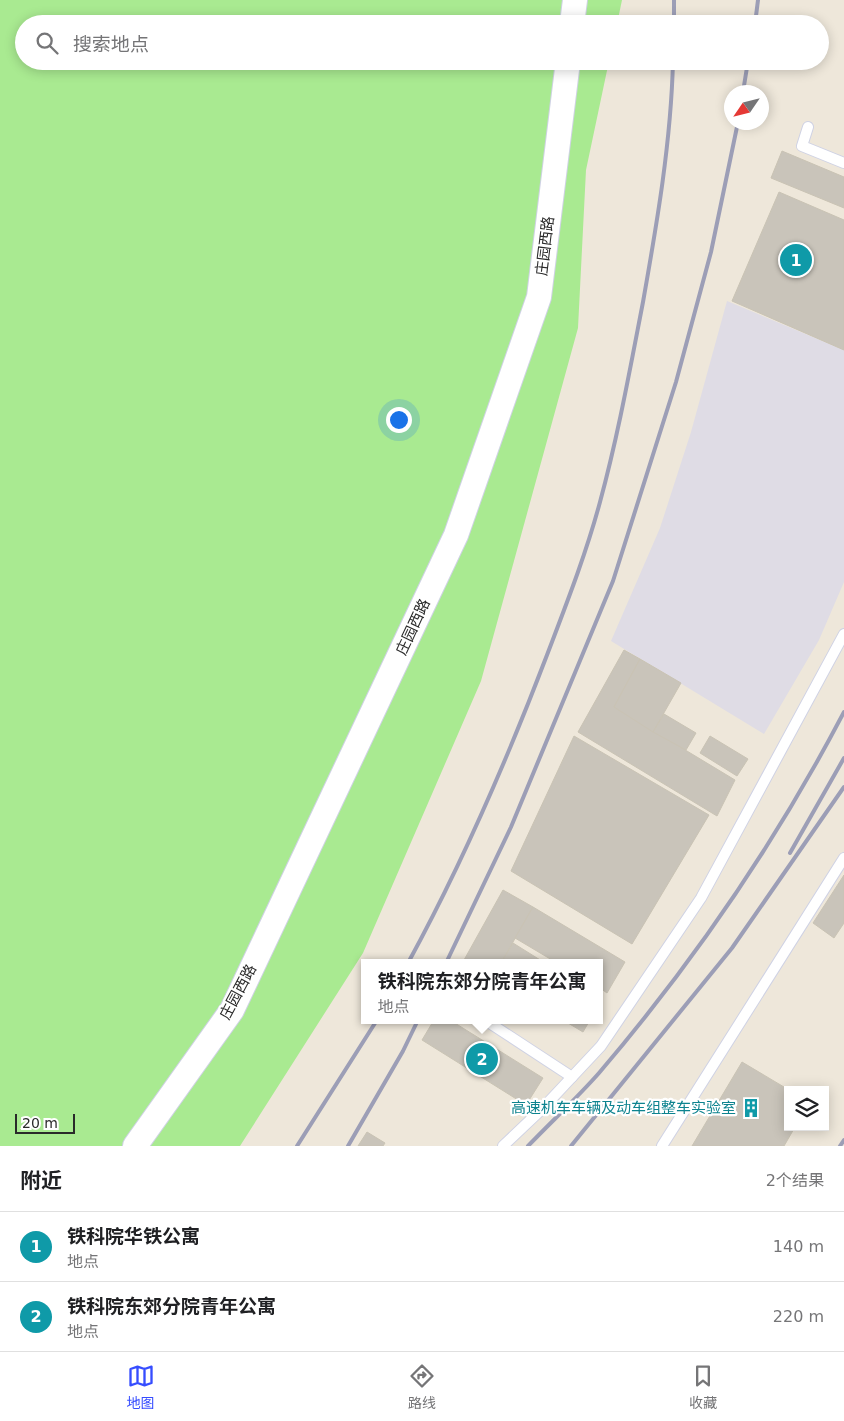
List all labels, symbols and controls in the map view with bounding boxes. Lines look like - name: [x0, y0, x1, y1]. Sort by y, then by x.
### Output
- search box: [15, 15, 829, 70]
- icon: search: [33, 29, 61, 57]
- text: 搜索地点: [73, 33, 149, 55]
- north arrow: [724, 85, 769, 130]
- street label: 庄园西路: [532, 215, 558, 277]
- pin: 1: [780, 241, 812, 279]
- your location: [386, 407, 412, 433]
- street label: 庄园西路: [392, 596, 434, 658]
- popup: [361, 959, 603, 1024]
- street label: 庄园西路: [216, 961, 260, 1023]
- text: 铁科院东郊分院青年公寓: [377, 970, 587, 992]
- text: 地点: [377, 997, 410, 1016]
- pin: 2: [466, 1040, 498, 1078]
- map controls: [784, 1086, 829, 1131]
- button: layers: [784, 1086, 829, 1131]
- building icon: 高速机车车辆及动车组整车实验室: [740, 1097, 762, 1119]
- place label: 高速机车车辆及动车组整车实验室: [511, 1099, 736, 1117]
- scale bar: [15, 1111, 75, 1134]
- text: 20 m: [22, 1115, 58, 1131]
- text: 附近: [20, 1169, 62, 1193]
- text: 2个结果: [766, 1171, 824, 1190]
- text: 铁科院华铁公寓: [67, 1225, 200, 1247]
- text: 1: [30, 1237, 42, 1256]
- text: 140 m: [773, 1237, 824, 1256]
- text: 地点: [67, 1252, 99, 1271]
- text: 铁科院东郊分院青年公寓: [67, 1295, 276, 1317]
- text: 2: [30, 1307, 42, 1326]
- text: 220 m: [773, 1307, 824, 1326]
- text: 地点: [67, 1322, 99, 1341]
- tab: 地图: [127, 1362, 155, 1412]
- tab: 路线: [408, 1362, 436, 1412]
- tab: 收藏: [689, 1362, 717, 1412]

